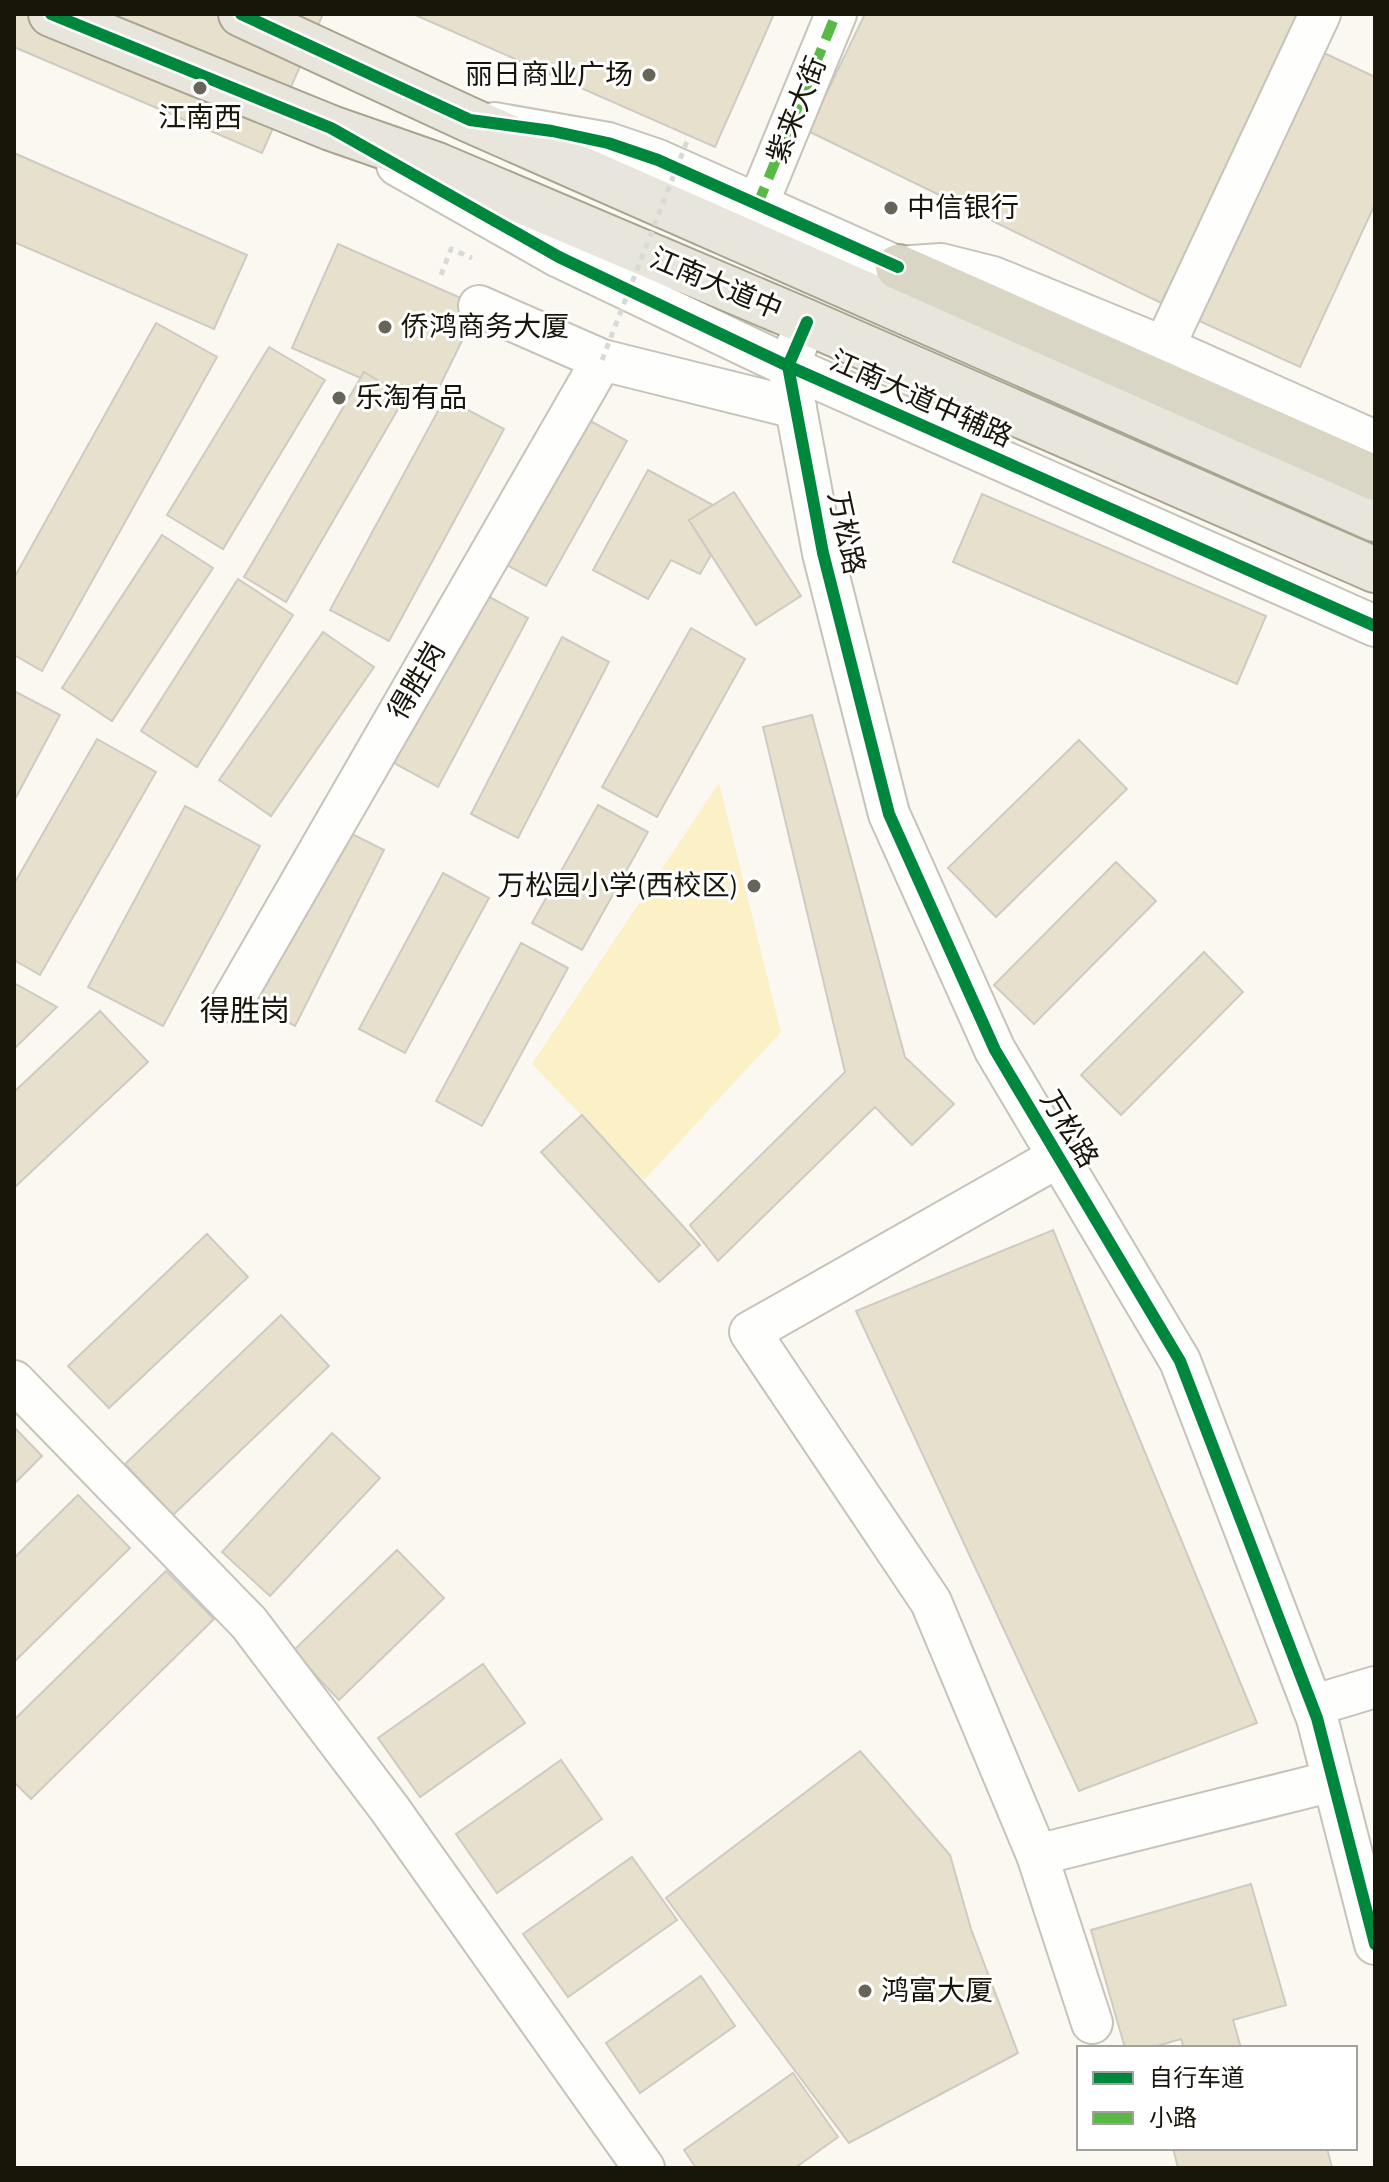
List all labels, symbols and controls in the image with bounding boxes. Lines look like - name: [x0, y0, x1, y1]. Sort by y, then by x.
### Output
- street label: 紫来大街: [757, 51, 837, 169]
- place label: 丽日商业广场: [465, 55, 633, 95]
- marker: 丽日商业广场: [640, 66, 658, 84]
- marker: 江南西: [191, 79, 209, 97]
- place label: 江南西: [158, 98, 242, 138]
- place label: 中信银行: [907, 188, 1019, 228]
- marker: 中信银行: [882, 199, 900, 217]
- street label: 江南大道中: [644, 238, 788, 330]
- place label: 侨鸿商务大厦: [401, 307, 569, 347]
- marker: 侨鸿商务大厦: [376, 318, 394, 336]
- street label: 江南大道中辅路: [823, 341, 1019, 457]
- place label: 乐淘有品: [355, 378, 467, 418]
- marker: 乐淘有品: [330, 389, 348, 407]
- street label: 万松路: [818, 488, 874, 578]
- street label: 得胜岗: [379, 635, 455, 727]
- place label: 万松园小学(西校区): [497, 866, 738, 906]
- marker: 万松园小学(西校区): [745, 877, 763, 895]
- district label: 得胜岗: [200, 990, 290, 1033]
- street label: 万松路: [1030, 1083, 1108, 1175]
- place label: 鸿富大厦: [881, 1971, 993, 2011]
- marker: 鸿富大厦: [856, 1982, 874, 2000]
- legend: [1077, 2046, 1357, 2150]
- text: 自行车道: [1149, 2061, 1245, 2096]
- text: 小路: [1149, 2101, 1197, 2136]

